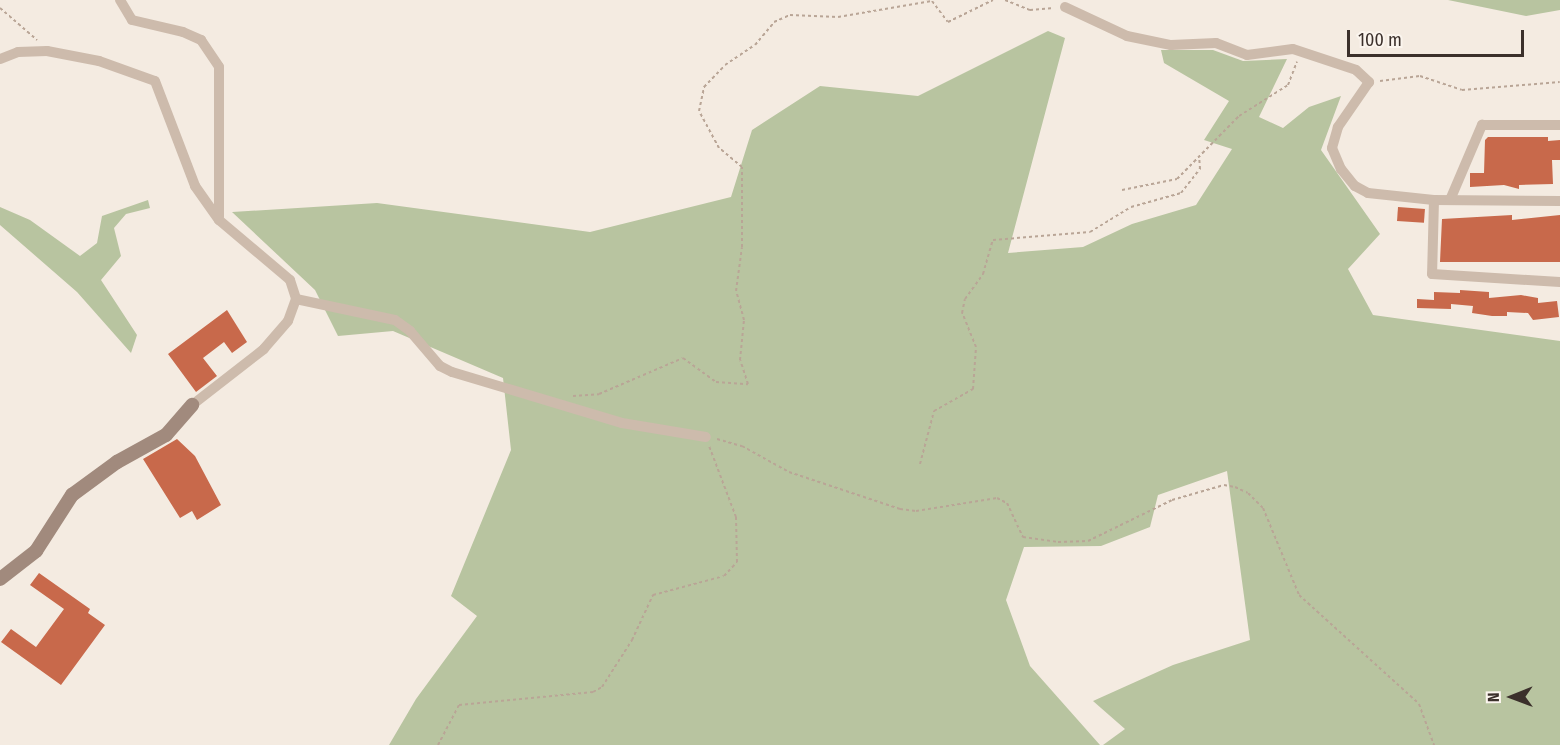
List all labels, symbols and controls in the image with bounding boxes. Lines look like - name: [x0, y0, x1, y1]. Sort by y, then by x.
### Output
- scale bar: [1350, 18, 1527, 56]
- text: 100 m: [1358, 29, 1402, 51]
- north arrow: [1482, 667, 1542, 727]
- text: N: [1484, 692, 1503, 702]

